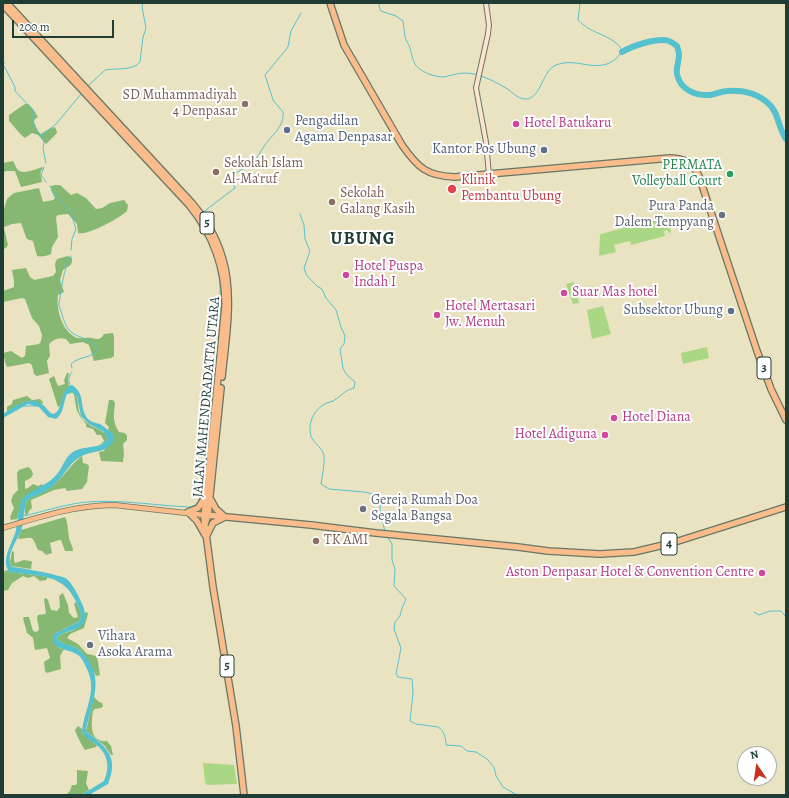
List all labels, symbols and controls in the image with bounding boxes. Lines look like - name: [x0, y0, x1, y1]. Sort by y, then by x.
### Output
- scale bar: [14, 12, 116, 38]
- text: 200 m: [19, 19, 50, 35]
- place label: SD Muhammadiyah 4 Denpasar: [123, 88, 237, 120]
- marker: SD Muhammadiyah 4 Denpasar: [240, 99, 250, 109]
- place label: Pengadilan Agama Denpasar: [295, 114, 393, 146]
- place label: Hotel Batukaru: [524, 116, 612, 132]
- marker: Hotel Batukaru: [511, 119, 521, 129]
- marker: Pengadilan Agama Denpasar: [282, 125, 292, 135]
- place label: Kantor Pos Ubung: [432, 142, 536, 158]
- marker: Kantor Pos Ubung: [539, 145, 549, 155]
- place label: Sekolah Islam Al-Ma'ruf: [224, 156, 303, 188]
- place label: PERMATA Volleyball Court: [632, 158, 722, 190]
- marker: Sekolah Islam Al-Ma'ruf: [211, 167, 221, 177]
- marker: PERMATA Volleyball Court: [725, 169, 735, 179]
- place label: Klinik Pembantu Ubung: [461, 173, 561, 206]
- marker: Klinik Pembantu Ubung: [446, 183, 458, 195]
- place label: Sekolah Galang Kasih: [340, 186, 415, 218]
- marker: Sekolah Galang Kasih: [327, 197, 337, 207]
- place label: Pura Panda Dalem Tempyang: [614, 199, 714, 232]
- marker: Pura Panda Dalem Tempyang: [717, 210, 727, 220]
- road number: 5: [200, 212, 214, 234]
- district label: UBUNG: [331, 229, 395, 251]
- place label: Hotel Puspa Indah I: [354, 259, 423, 292]
- marker: Hotel Puspa Indah I: [341, 270, 351, 280]
- place label: Suar Mas hotel: [572, 285, 657, 301]
- marker: Suar Mas hotel: [559, 288, 569, 298]
- street label: JALAN MAHENDRADATTA UTARA: [190, 296, 224, 498]
- place label: Hotel Mertasari Jw. Menuh: [445, 299, 535, 332]
- place label: Subsektor Ubung: [623, 303, 723, 319]
- marker: Subsektor Ubung: [726, 306, 736, 316]
- marker: Hotel Mertasari Jw. Menuh: [432, 310, 442, 320]
- road number: 3: [757, 357, 771, 379]
- place label: Hotel Diana: [622, 410, 691, 426]
- marker: Hotel Diana: [609, 413, 619, 423]
- place label: Hotel Adiguna: [514, 427, 597, 443]
- marker: Hotel Adiguna: [600, 430, 610, 440]
- place label: Gereja Rumah Doa Segala Bangsa: [371, 493, 478, 526]
- marker: Gereja Rumah Doa Segala Bangsa: [358, 504, 368, 514]
- place label: TK AMI: [324, 533, 368, 549]
- road number: 4: [661, 533, 677, 555]
- marker: TK AMI: [311, 536, 321, 546]
- place label: Aston Denpasar Hotel & Convention Centre: [506, 565, 754, 581]
- marker: Aston Denpasar Hotel & Convention Centre: [757, 568, 767, 578]
- place label: Vihara Asoka Arama: [98, 629, 173, 662]
- marker: Vihara Asoka Arama: [85, 640, 95, 650]
- road number: 5: [220, 655, 234, 677]
- north arrow: [737, 746, 777, 786]
- text: N: [749, 747, 760, 763]

